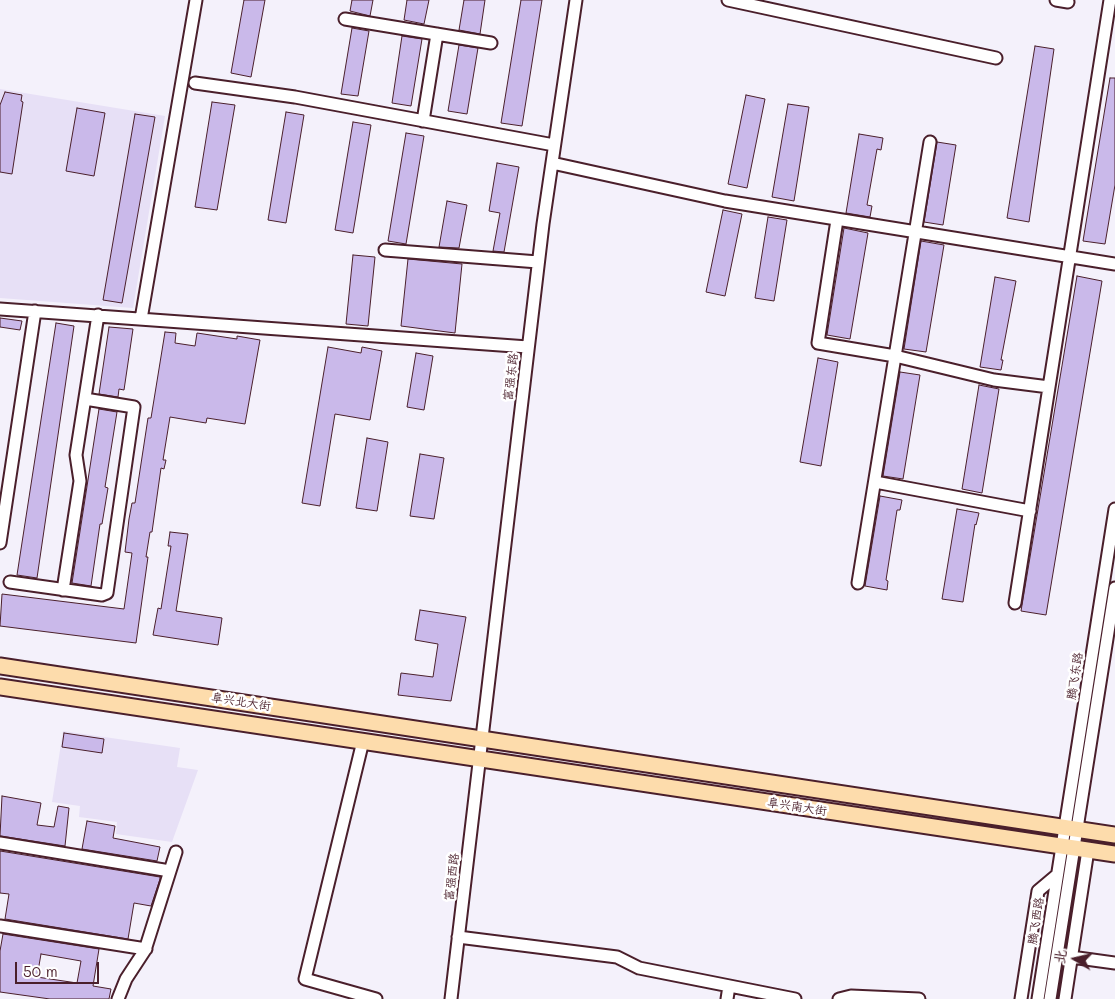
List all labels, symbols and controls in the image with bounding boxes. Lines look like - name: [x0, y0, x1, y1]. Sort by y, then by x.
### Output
- street label: 富强东路: [501, 352, 521, 402]
- street label: 腾飞东路: [1064, 651, 1086, 701]
- street label: 阜兴北大街: [210, 690, 272, 714]
- street label: 阜兴南大街: [766, 795, 828, 819]
- street label: 富强西路: [442, 852, 462, 902]
- street label: 腾飞西路: [1025, 896, 1047, 946]
- north arrow: [1050, 934, 1100, 984]
- text: 北: [1049, 948, 1070, 965]
- scale bar: [18, 952, 101, 984]
- text: 50 m: [23, 961, 58, 981]

